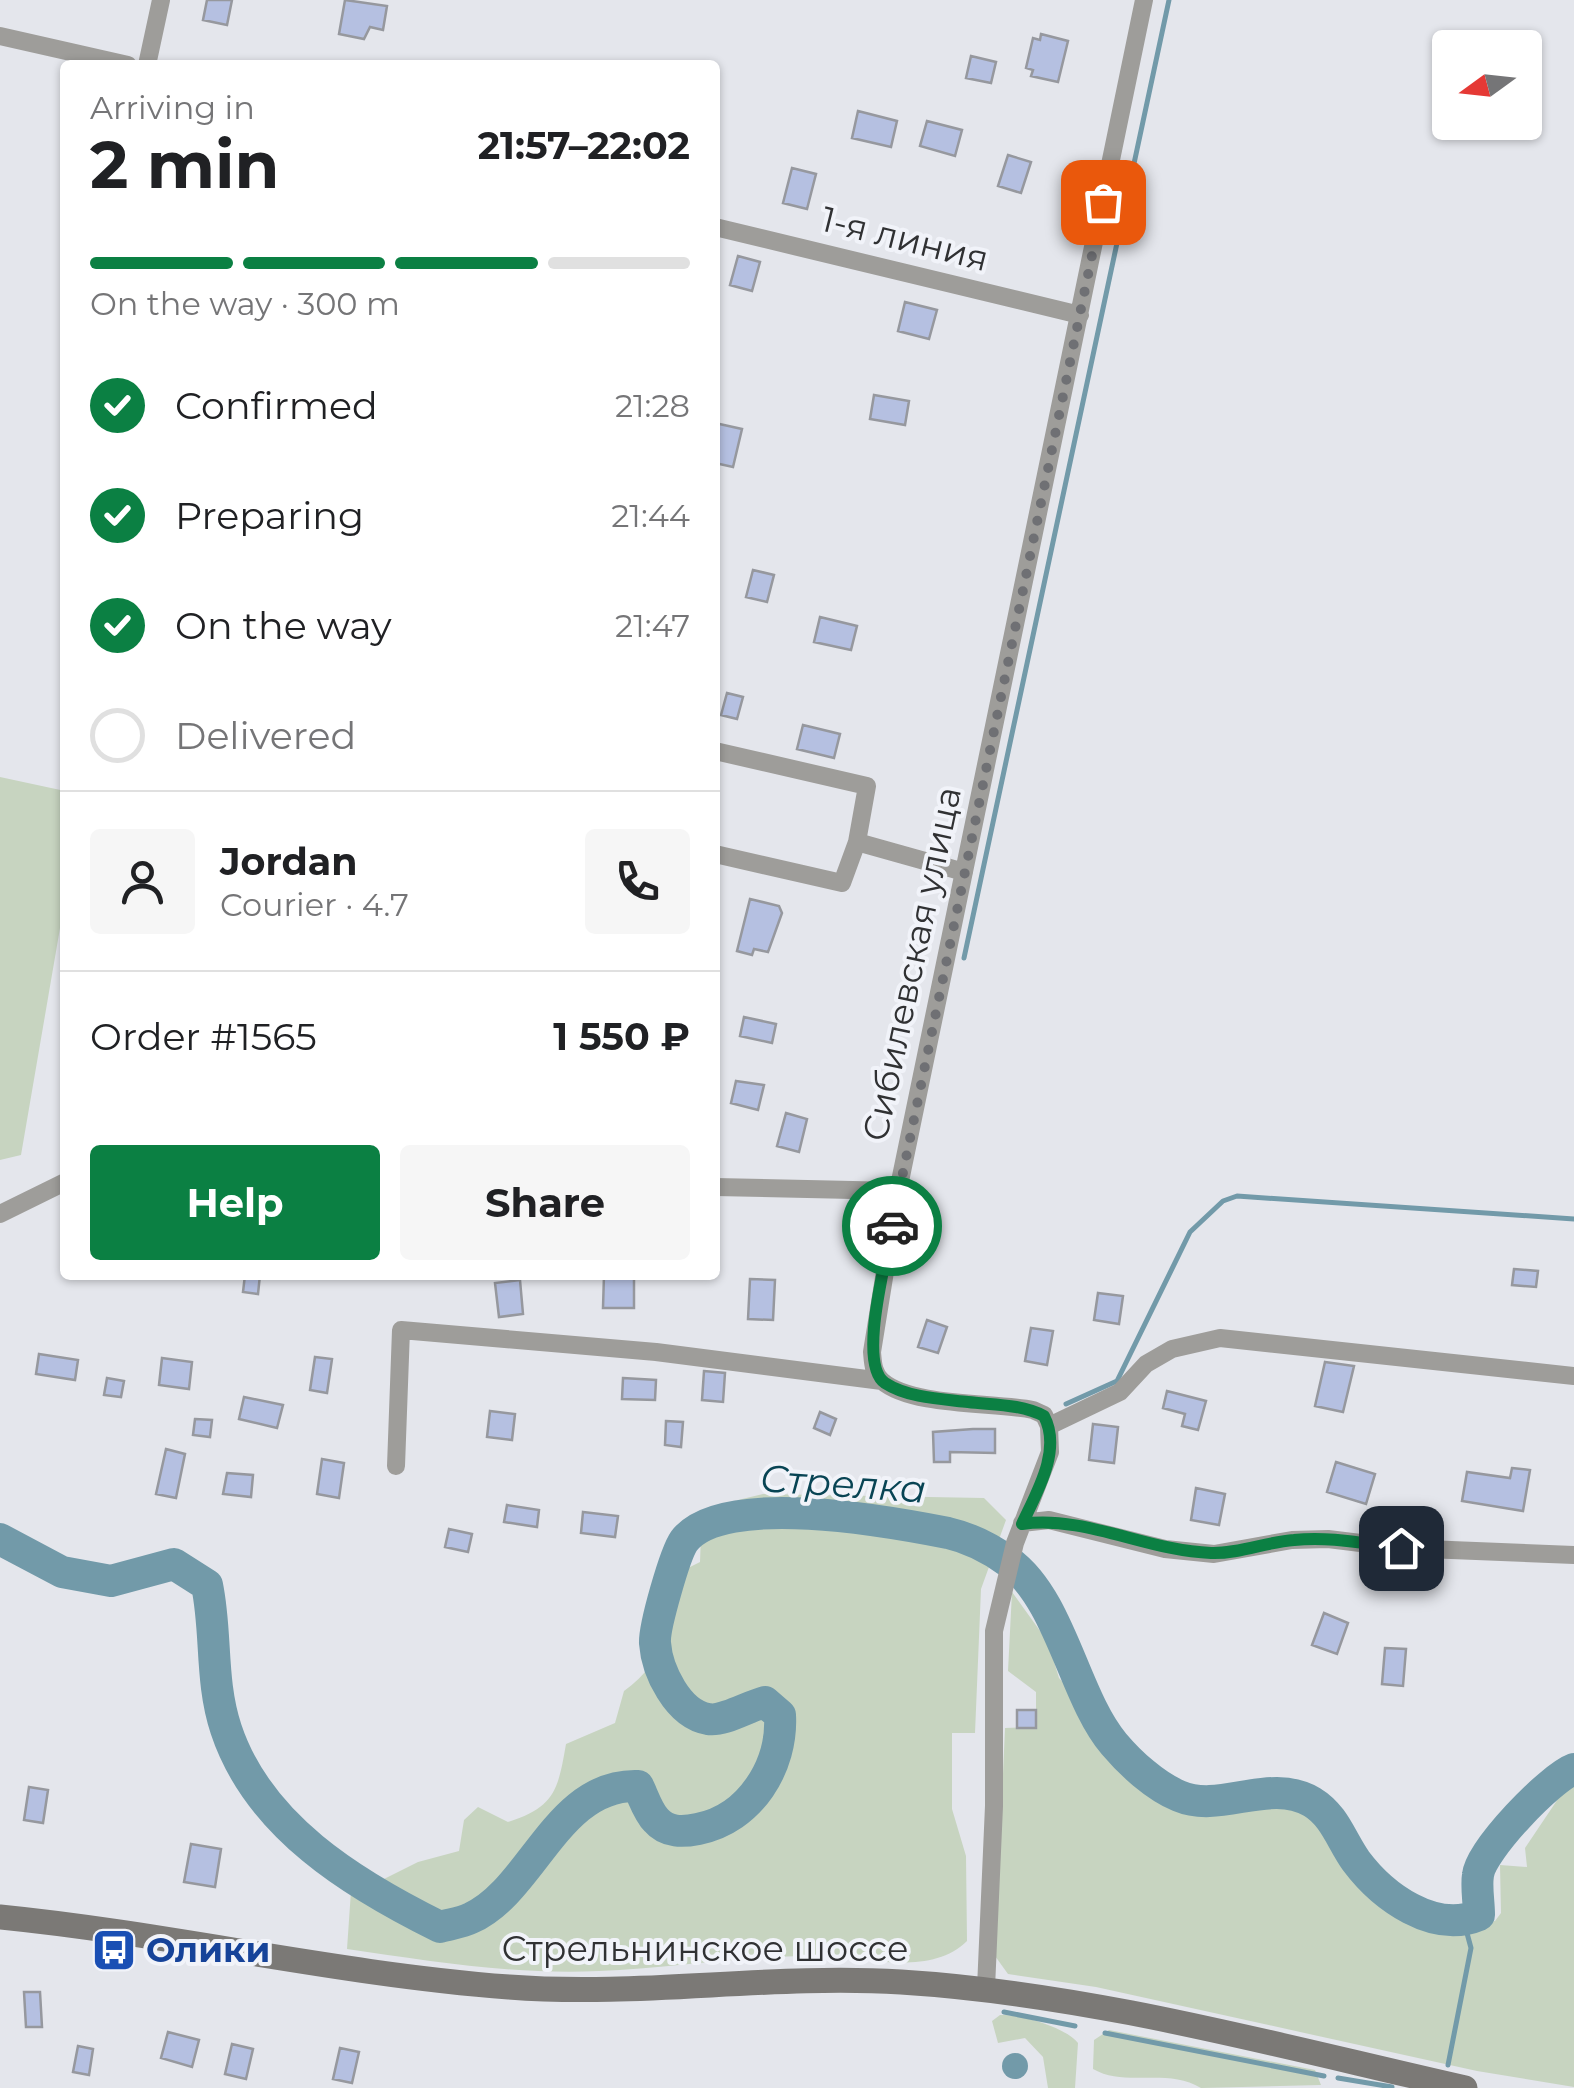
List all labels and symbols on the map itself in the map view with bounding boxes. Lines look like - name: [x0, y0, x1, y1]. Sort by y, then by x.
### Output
- north arrow: [1432, 30, 1542, 140]
- pin: [1061, 160, 1146, 245]
- street label: 1-я линия: [817, 197, 993, 280]
- street label: Сибилевская улица: [853, 783, 970, 1145]
- courier: [842, 1176, 942, 1276]
- water label: Стрелка: [758, 1454, 928, 1513]
- pin: [1359, 1506, 1444, 1591]
- bus stop icon: Олики: [91, 1927, 137, 1973]
- street label: Стрельнинское шоссе: [501, 1927, 909, 1970]
- place label: Олики: [146, 1928, 270, 1971]

